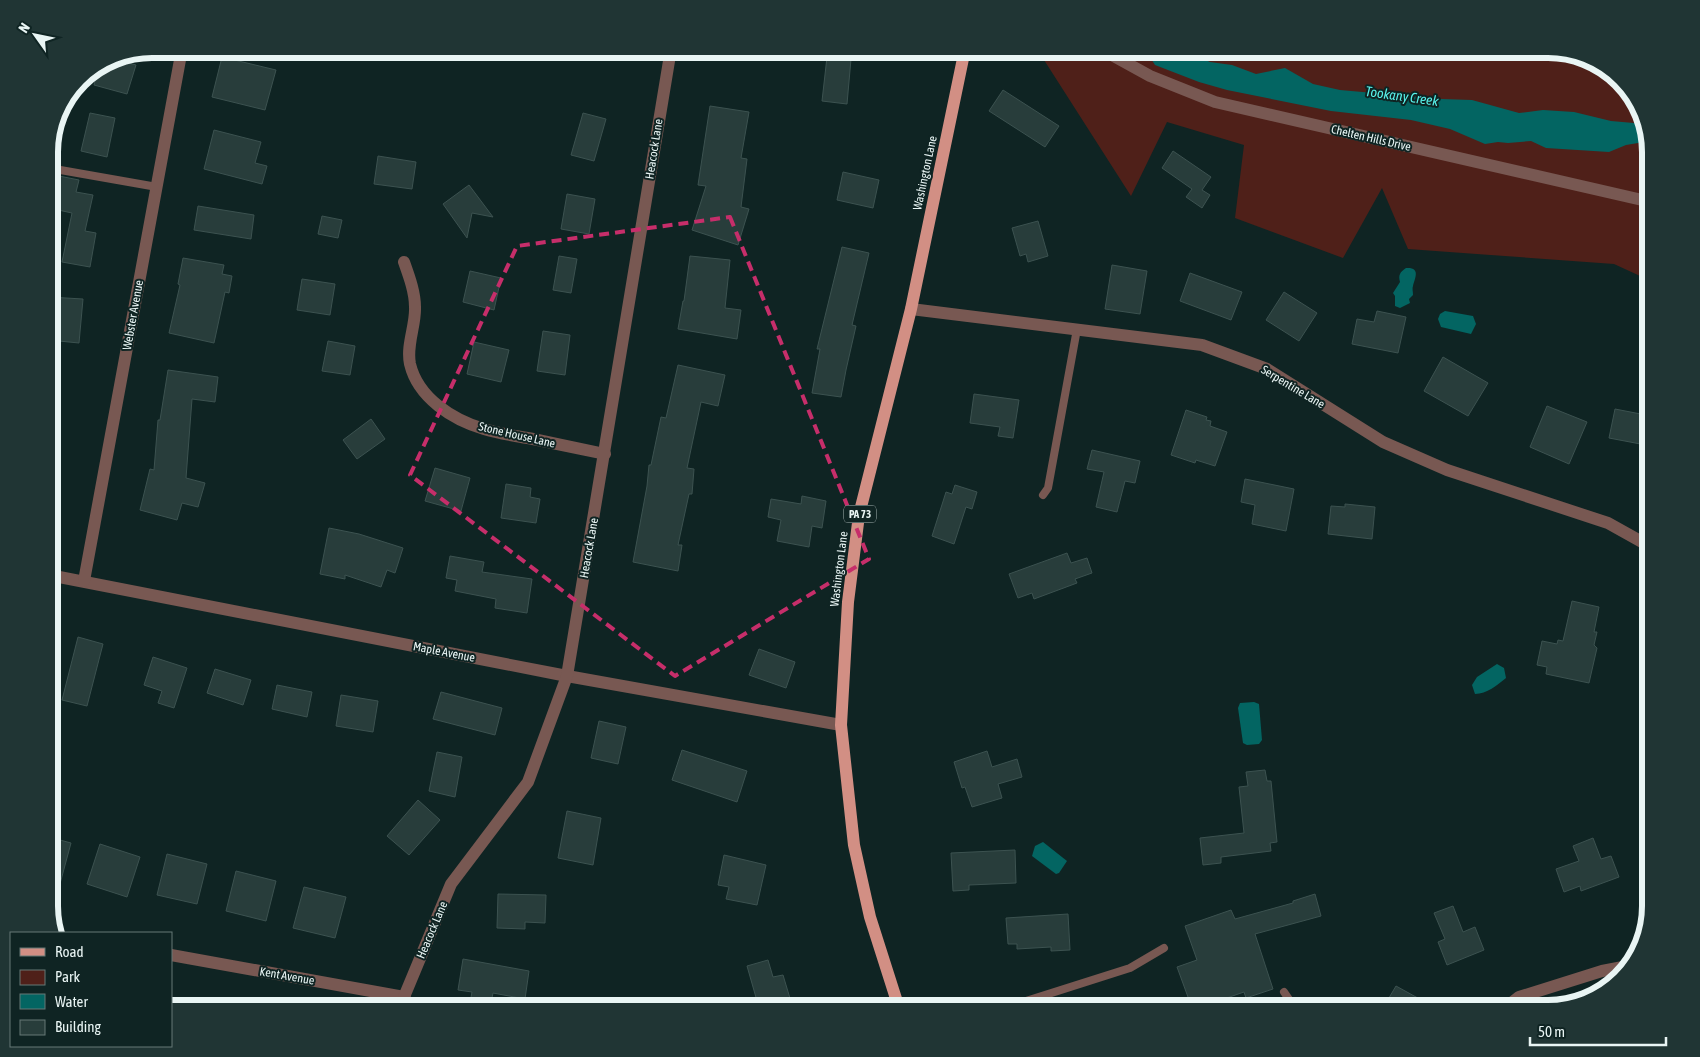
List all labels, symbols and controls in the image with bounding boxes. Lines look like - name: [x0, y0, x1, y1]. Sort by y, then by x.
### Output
- north arrow: [10, 10, 60, 60]
- text: N: [15, 20, 33, 36]
- water label: Tookany Creek: [1364, 83, 1441, 109]
- street label: Heacock Lane: [642, 118, 666, 180]
- street label: Chelten Hills Drive: [1330, 122, 1412, 154]
- street label: Washington Lane: [910, 135, 940, 211]
- street label: Webster Avenue: [120, 279, 146, 351]
- street label: Serpentine Lane: [1259, 363, 1327, 411]
- street label: Stone House Lane: [477, 419, 557, 451]
- road number: PA 73: [844, 506, 876, 522]
- street label: Heacock Lane: [577, 517, 601, 579]
- street label: Washington Lane: [827, 531, 851, 607]
- street label: Maple Avenue: [412, 639, 476, 665]
- street label: Heacock Lane: [414, 899, 450, 961]
- legend: [10, 932, 172, 1047]
- text: Road: [55, 943, 84, 960]
- street label: Kent Avenue: [259, 964, 315, 988]
- text: Park: [55, 968, 80, 985]
- text: Water: [55, 993, 88, 1010]
- scale bar: [1530, 1014, 1666, 1046]
- text: Building: [55, 1018, 101, 1035]
- text: 50 m: [1538, 1023, 1565, 1040]

